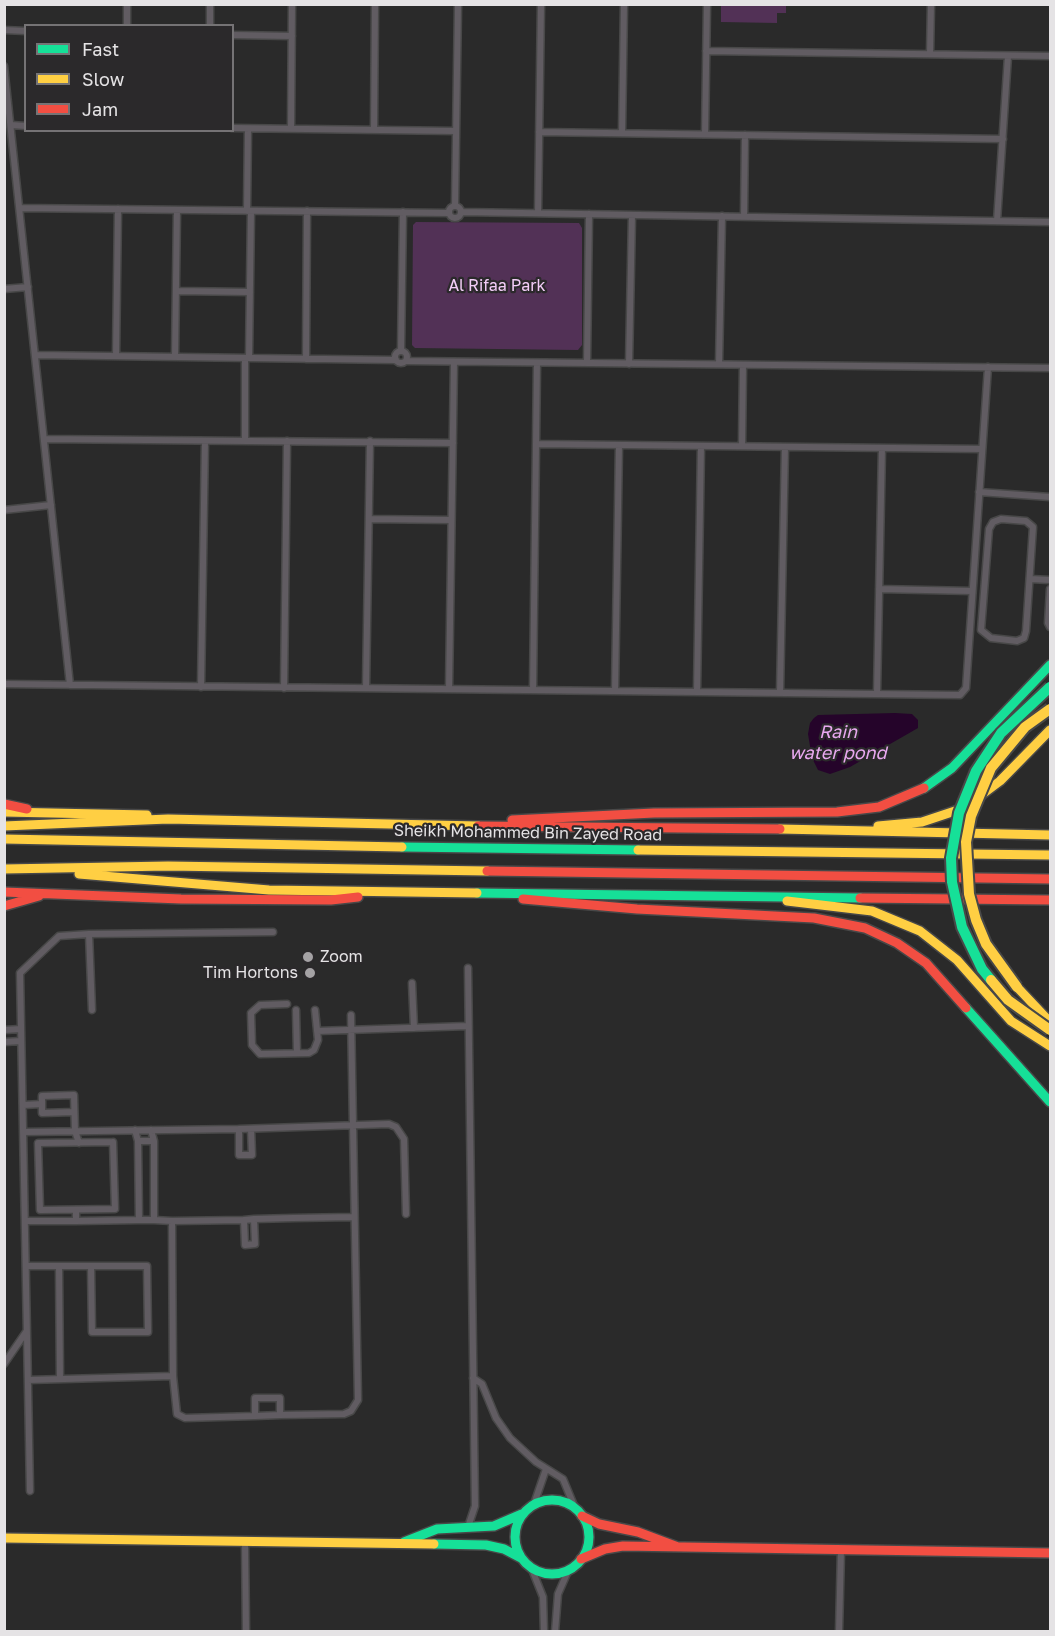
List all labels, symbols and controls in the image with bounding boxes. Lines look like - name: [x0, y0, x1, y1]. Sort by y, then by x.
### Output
- legend: [24, 24, 234, 132]
- text: Fast: [82, 38, 119, 60]
- text: Slow: [82, 68, 124, 90]
- text: Jam: [82, 98, 118, 120]
- park label: Al Rifaa Park: [449, 276, 545, 296]
- water label: Rain water pond: [789, 721, 887, 764]
- street label: Sheikh Mohammed Bin Zayed Road: [394, 821, 662, 845]
- place label: Zoom: [320, 947, 363, 967]
- marker: Zoom: [301, 950, 315, 964]
- place label: Tim Hortons: [203, 963, 298, 983]
- marker: Tim Hortons: [303, 966, 317, 980]

